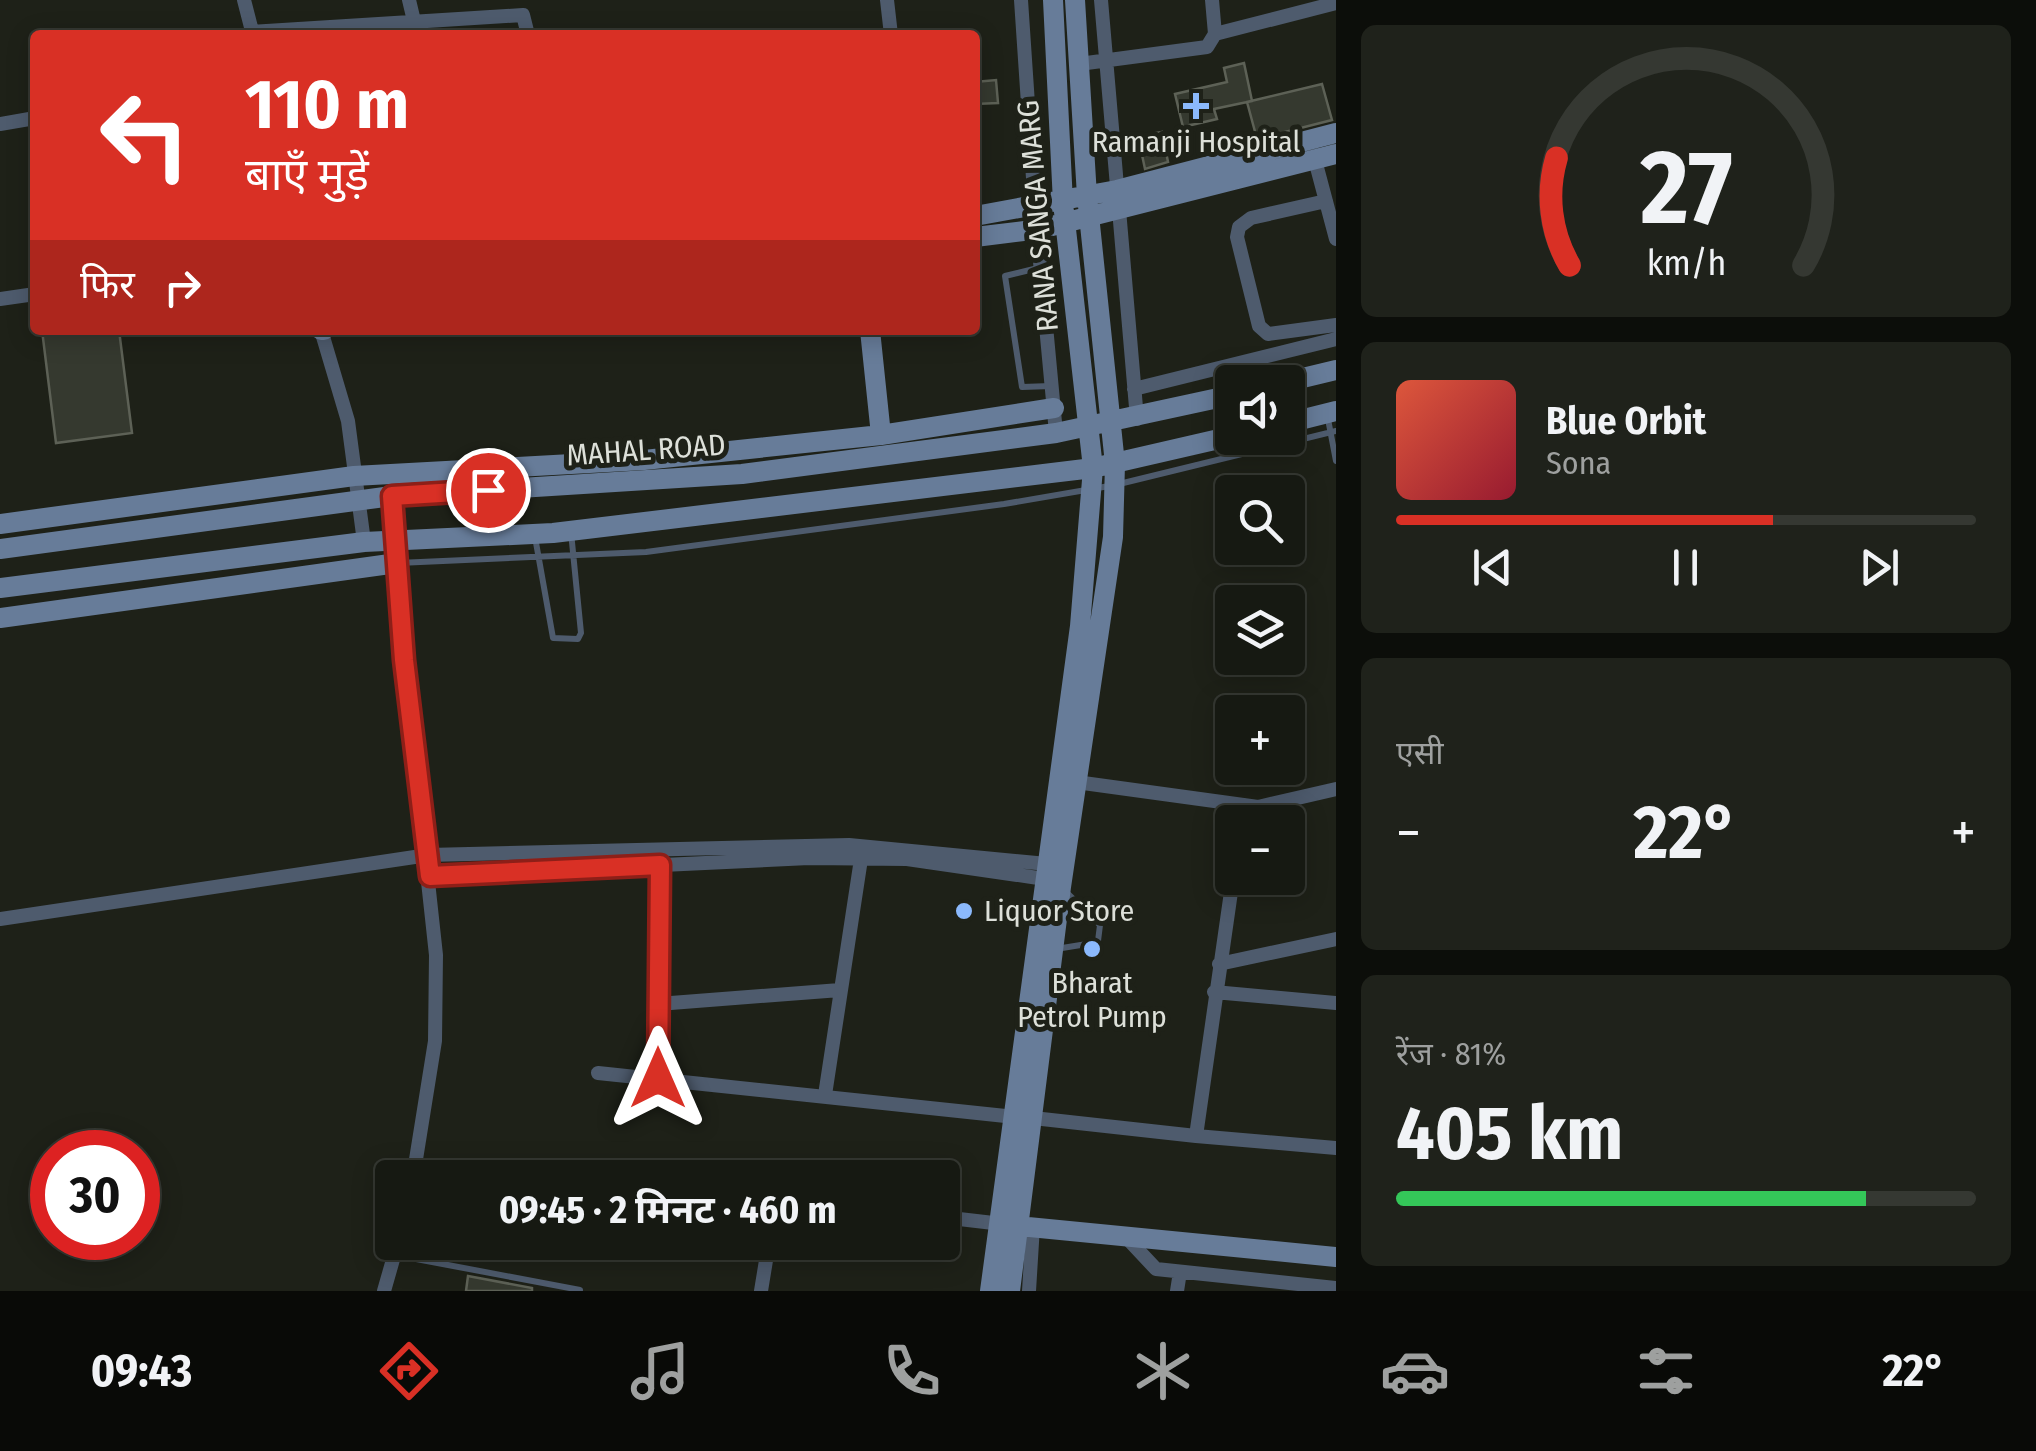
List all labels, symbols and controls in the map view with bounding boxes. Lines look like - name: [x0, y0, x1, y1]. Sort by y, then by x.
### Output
- text: 110 m: [245, 63, 409, 147]
- icon: left: [80, 70, 210, 200]
- marker: Ramanji Hospital: [1183, 93, 1209, 119]
- street label: RANA SANGA MARG: [1010, 99, 1066, 333]
- place label: Ramanji Hospital: [1092, 124, 1300, 160]
- text: 27: [1639, 126, 1732, 251]
- text: बाएँ मुड़ें: [245, 148, 369, 202]
- text: km/h: [1646, 242, 1726, 284]
- icon: right: [155, 260, 210, 315]
- text: फिर: [80, 262, 135, 308]
- map controls: [1215, 365, 1305, 895]
- button: sound: [1215, 365, 1305, 455]
- text: Blue Orbit: [1546, 398, 1706, 444]
- street label: MAHAL ROAD: [565, 426, 727, 474]
- text: Sona: [1546, 444, 1611, 482]
- pin: [446, 448, 531, 533]
- icon: arrive: [461, 463, 516, 518]
- button: search: [1215, 475, 1305, 565]
- icon: previous: [1465, 540, 1520, 595]
- icon: pause: [1658, 540, 1713, 595]
- icon: next: [1852, 540, 1907, 595]
- button: layers: [1215, 585, 1305, 675]
- button: +: [1215, 695, 1305, 785]
- text: एसी: [1396, 734, 1444, 772]
- text: 22°: [1634, 788, 1738, 878]
- text: −: [1396, 800, 1421, 866]
- text: +: [1951, 800, 1976, 866]
- button: −: [1215, 805, 1305, 895]
- place label: Liquor Store: [984, 893, 1134, 929]
- marker: Liquor Store: [953, 900, 975, 922]
- marker: Bharat Petrol Pump: [1081, 938, 1103, 960]
- place label: Bharat Petrol Pump: [1017, 965, 1167, 1035]
- position arrow: [606, 1026, 710, 1130]
- text: रेंज · 81%: [1396, 1035, 1506, 1073]
- text: 405 km: [1396, 1089, 1623, 1179]
- speed limit sign: 30: [30, 1130, 160, 1260]
- text: 09:45 · 2 मिनट · 460 m: [499, 1187, 836, 1233]
- icon: directions: [374, 1336, 444, 1406]
- icon: music: [625, 1336, 695, 1406]
- icon: phone: [877, 1336, 947, 1406]
- icon: climate: [1128, 1336, 1198, 1406]
- icon: car: [1380, 1336, 1450, 1406]
- icon: filters: [1631, 1336, 1701, 1406]
- text: 09:43: [91, 1344, 192, 1398]
- text: 22°: [1883, 1344, 1945, 1398]

